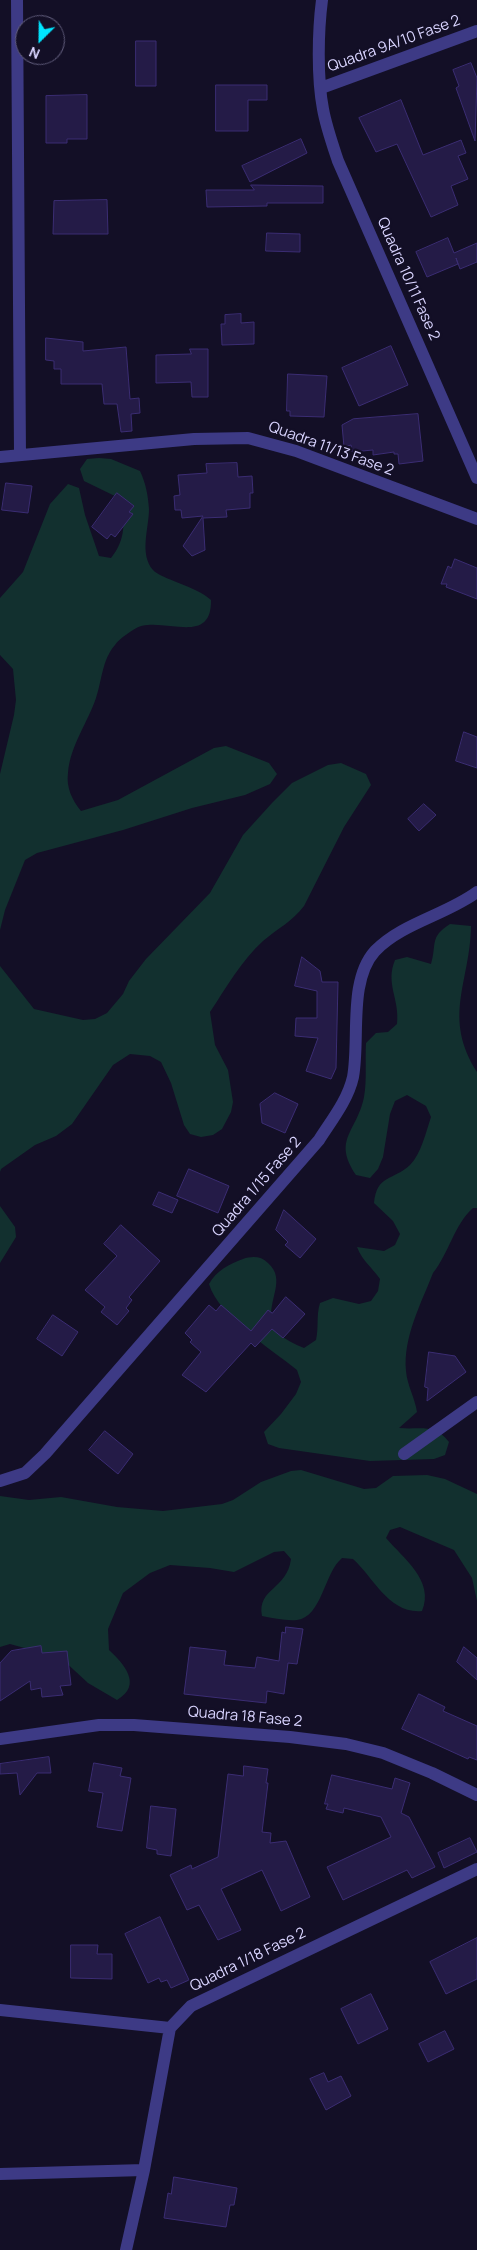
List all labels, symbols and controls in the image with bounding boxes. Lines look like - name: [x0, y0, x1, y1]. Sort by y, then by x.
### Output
- street label: Quadra 9A/10 Fase 2: [325, 12, 463, 76]
- north arrow: [15, 15, 65, 65]
- text: N: [26, 43, 43, 64]
- street label: Quadra 10/11 Fase 2: [373, 215, 443, 343]
- street label: Quadra 11/13 Fase 2: [266, 418, 396, 480]
- street label: Quadra 1/15 Fase 2: [209, 1133, 305, 1241]
- street label: Quadra 18 Fase 2: [187, 1703, 303, 1731]
- street label: Quadra 1/18 Fase 2: [187, 1924, 309, 1996]

